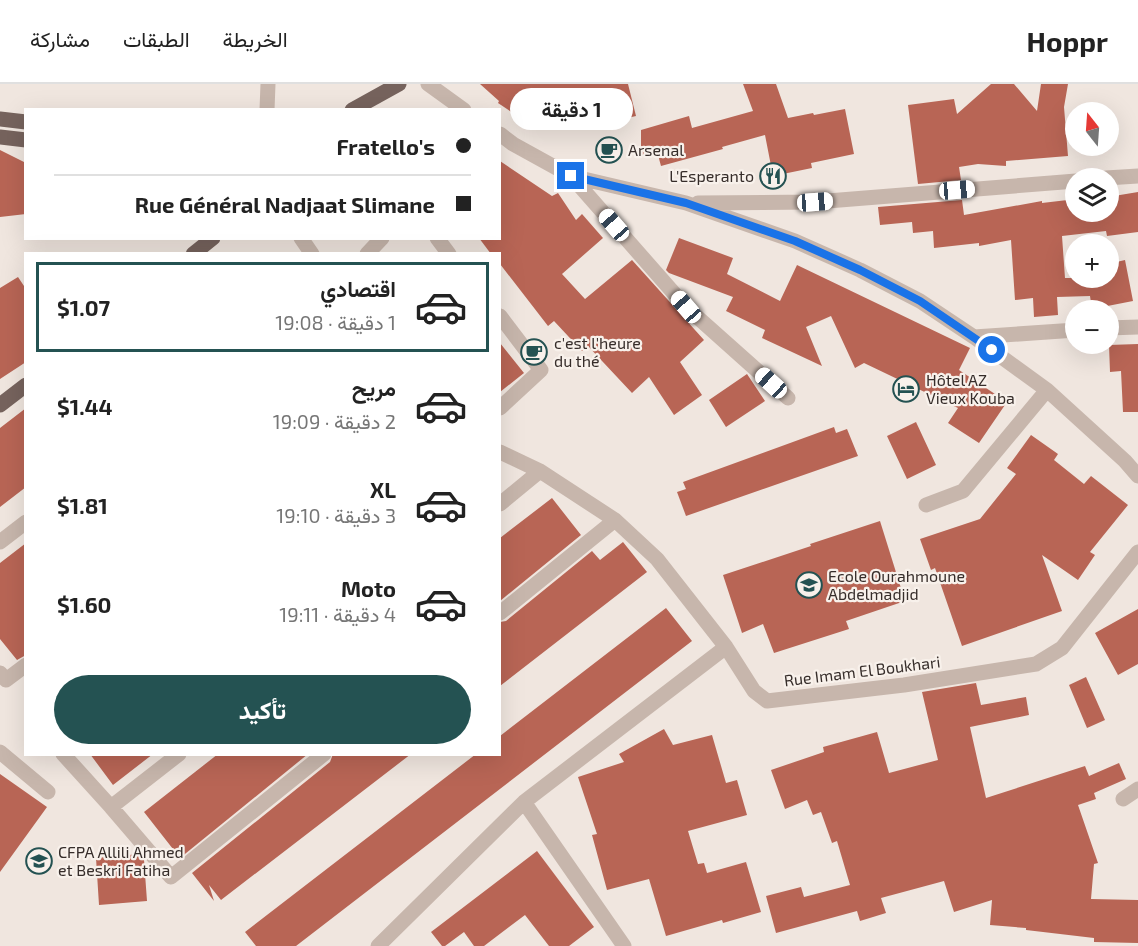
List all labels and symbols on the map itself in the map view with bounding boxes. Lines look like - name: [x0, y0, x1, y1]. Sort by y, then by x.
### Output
- callout: 1 دقيقة: [510, 89, 632, 131]
- north arrow: [1065, 102, 1119, 156]
- cafe icon: Arsenal: [594, 135, 624, 165]
- place label: Arsenal: [628, 140, 684, 159]
- restaurant icon: L'Esperanto: [758, 161, 788, 191]
- route end: [557, 162, 584, 189]
- place label: L'Esperanto: [669, 166, 754, 185]
- car: [938, 179, 976, 201]
- car: [796, 192, 834, 212]
- car: [595, 206, 633, 244]
- car: [667, 288, 705, 326]
- place label: c'est l'heure du thé: [554, 333, 641, 370]
- route start: [978, 336, 1005, 363]
- cafe icon: c'est l'heure du thé: [519, 337, 549, 367]
- car: [752, 364, 790, 402]
- place label: Hôtel AZ Vieux Kouba: [926, 370, 1015, 407]
- hotel icon: Hôtel AZ Vieux Kouba: [891, 374, 921, 404]
- place label: Ecole Ourahmoune Abdelmadjid: [828, 566, 965, 604]
- school or university icon: Ecole Ourahmoune Abdelmadjid: [794, 570, 824, 600]
- street label: Rue Imam El Boukhari: [783, 651, 941, 690]
- place label: CFPA Allili Ahmed et Beskri Fatiha: [58, 842, 184, 879]
- school or university icon: CFPA Allili Ahmed et Beskri Fatiha: [24, 846, 54, 876]

